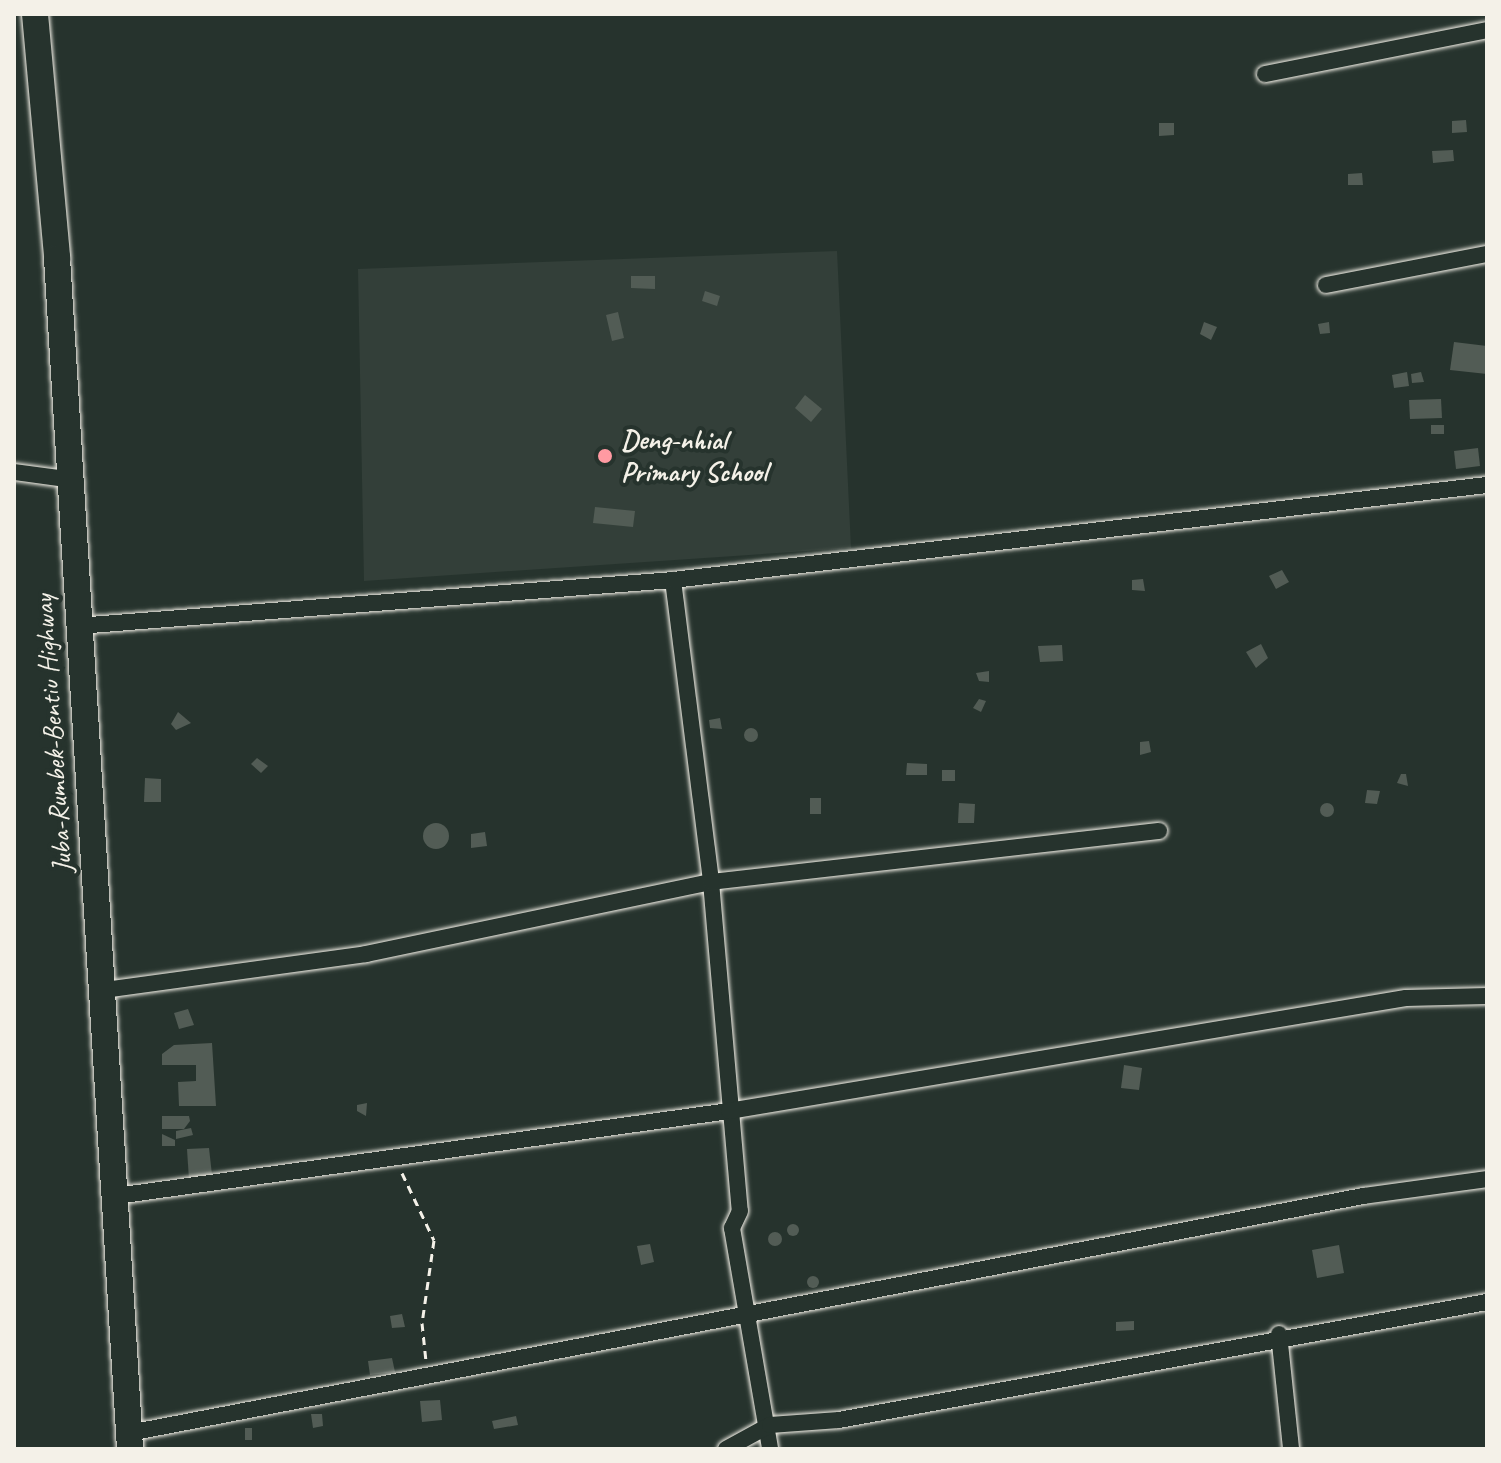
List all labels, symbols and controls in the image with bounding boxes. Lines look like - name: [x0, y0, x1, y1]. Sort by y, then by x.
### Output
- place label: Deng-nhial Primary School: [621, 423, 767, 489]
- marker: Deng-nhial Primary School: [596, 447, 614, 465]
- street label: Juba-Rumbek-Bentiu Highway: [27, 594, 79, 874]

